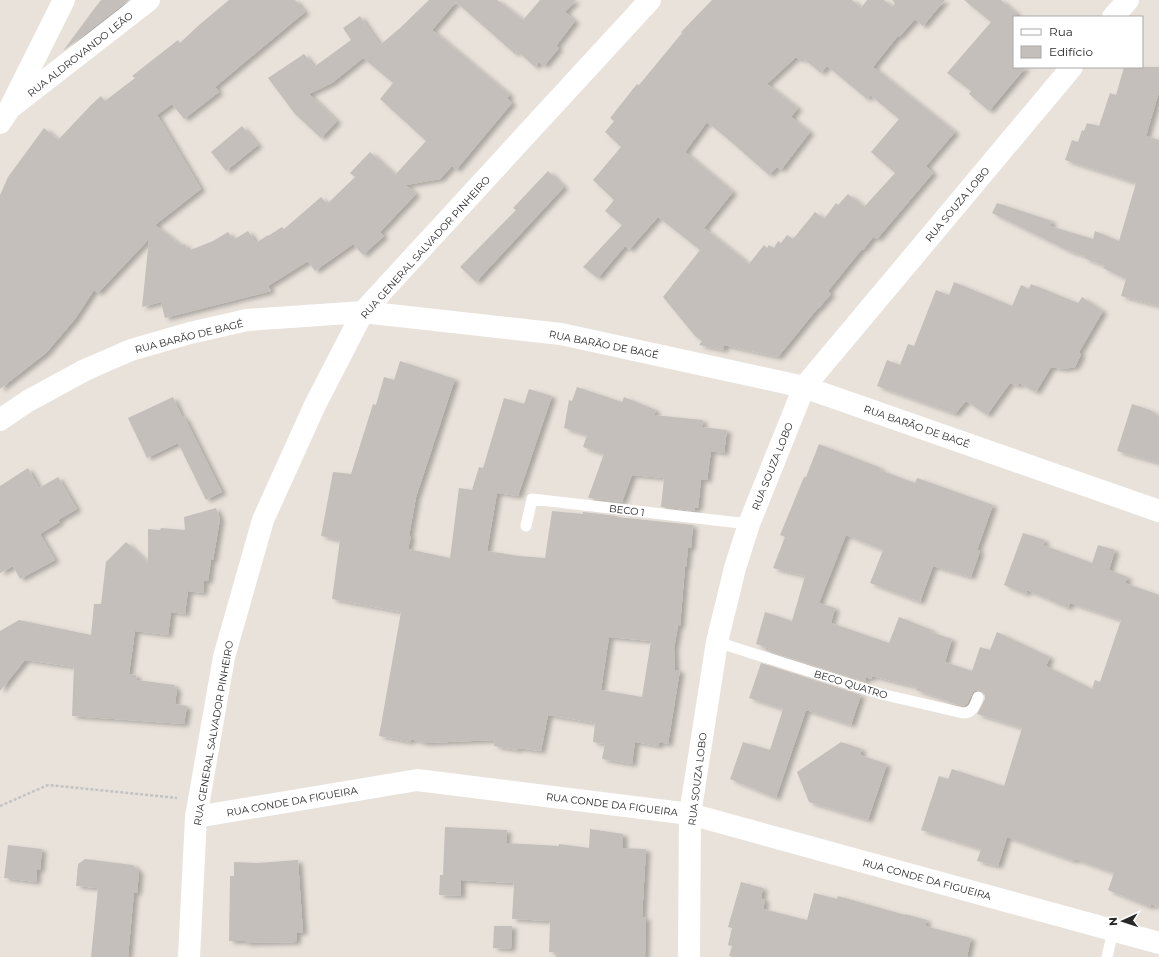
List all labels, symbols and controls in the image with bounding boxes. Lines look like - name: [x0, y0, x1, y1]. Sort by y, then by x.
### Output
- street label: RUA ALDROVANDO LEÃO: [25, 9, 136, 100]
- legend: [1013, 16, 1143, 68]
- text: Rua: [1049, 24, 1073, 39]
- text: Edifício: [1049, 44, 1093, 59]
- street label: RUA SOUZA LOBO: [922, 164, 992, 244]
- street label: RUA GENERAL SALVADOR PINHEIRO: [358, 173, 493, 321]
- street label: RUA BARÃO DE BAGÉ: [134, 317, 245, 356]
- street label: RUA BARÃO DE BAGÉ: [548, 327, 660, 362]
- street label: RUA BARÃO DE BAGÉ: [862, 402, 972, 451]
- street label: RUA SOUZA LOBO: [749, 420, 796, 512]
- street label: BECO 1: [608, 502, 645, 519]
- street label: RUA GENERAL SALVADOR PINHEIRO: [191, 640, 236, 827]
- street label: BECO QUATRO: [812, 667, 889, 702]
- street label: RUA SOUZA LOBO: [685, 732, 710, 826]
- street label: RUA CONDE DA FIGUEIRA: [226, 783, 359, 819]
- street label: RUA CONDE DA FIGUEIRA: [545, 790, 679, 819]
- street label: RUA CONDE DA FIGUEIRA: [861, 856, 993, 903]
- north arrow: [1103, 901, 1143, 941]
- text: N: [1106, 917, 1120, 926]

